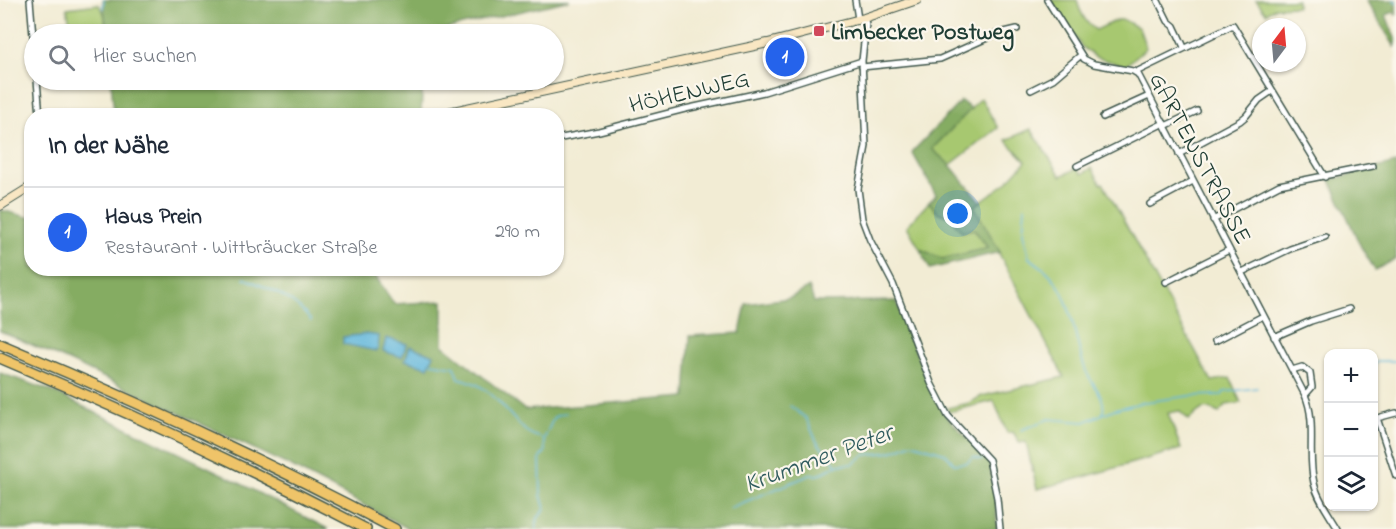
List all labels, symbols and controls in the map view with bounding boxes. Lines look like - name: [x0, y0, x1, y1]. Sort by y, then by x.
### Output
- place label: Limbecker Postweg: [831, 16, 1014, 52]
- north arrow: [1252, 18, 1306, 72]
- search box: [24, 24, 564, 90]
- marker: Limbecker Postweg: [812, 24, 826, 38]
- pin: 1: [766, 34, 804, 80]
- icon: search: [45, 41, 78, 74]
- text: Hier suchen: [93, 41, 197, 73]
- street label: HÖHENWEG: [626, 63, 753, 124]
- street label: GARTENSTRASSE: [1139, 67, 1259, 251]
- text: In der Nähe: [48, 128, 169, 166]
- your location: [943, 199, 972, 228]
- text: Haus Prein: [105, 202, 202, 234]
- text: 1: [64, 218, 71, 247]
- text: 290 m: [495, 218, 540, 247]
- text: Restaurant · Wittbräucker Straße: [105, 234, 378, 263]
- map controls: [1324, 349, 1378, 511]
- button: +: [1324, 349, 1378, 403]
- button: −: [1324, 403, 1378, 457]
- water label: Krummer Peter: [739, 414, 901, 504]
- button: layers: [1324, 457, 1378, 511]

